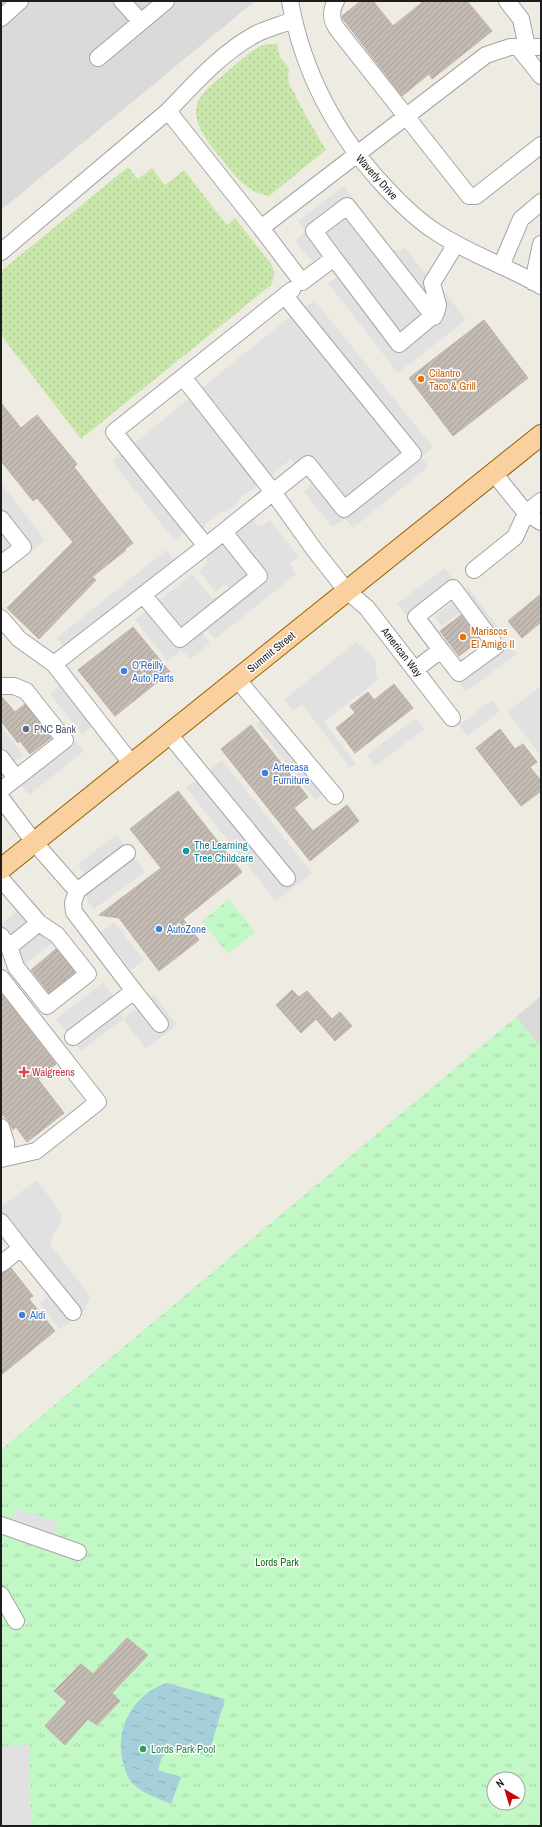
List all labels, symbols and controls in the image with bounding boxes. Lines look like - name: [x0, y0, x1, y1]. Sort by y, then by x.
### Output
- street label: Waverly Drive: [353, 151, 401, 203]
- place label: Cilantro Taco & Grill: [429, 366, 476, 393]
- marker: Cilantro Taco & Grill: [416, 374, 426, 384]
- street label: American Way: [378, 624, 426, 680]
- place label: Mariscos El Amigo II: [471, 624, 515, 651]
- street label: Summit Street: [244, 628, 298, 676]
- marker: Mariscos El Amigo II: [458, 632, 468, 642]
- place label: O'Reilly Auto Parts: [131, 658, 175, 685]
- marker: O'Reilly Auto Parts: [119, 666, 129, 676]
- place label: PNC Bank: [34, 722, 77, 736]
- marker: PNC Bank: [21, 724, 31, 734]
- place label: Artecasa Furniture: [272, 760, 310, 787]
- marker: Artecasa Furniture: [260, 768, 270, 778]
- place label: The Learning Tree Childcare: [194, 838, 253, 865]
- marker: The Learning Tree Childcare: [181, 846, 191, 856]
- place label: AutoZone: [166, 922, 206, 936]
- marker: AutoZone: [154, 924, 164, 934]
- place label: Walgreens: [32, 1065, 75, 1079]
- marker: Walgreens: [19, 1067, 29, 1077]
- place label: Aldi: [29, 1308, 46, 1322]
- marker: Aldi: [17, 1310, 27, 1320]
- park label: Lords Park: [255, 1555, 299, 1569]
- place label: Lords Park Pool: [151, 1742, 215, 1756]
- marker: Lords Park Pool: [138, 1744, 148, 1754]
- north arrow: [486, 1771, 526, 1811]
- text: N: [493, 1776, 507, 1791]

